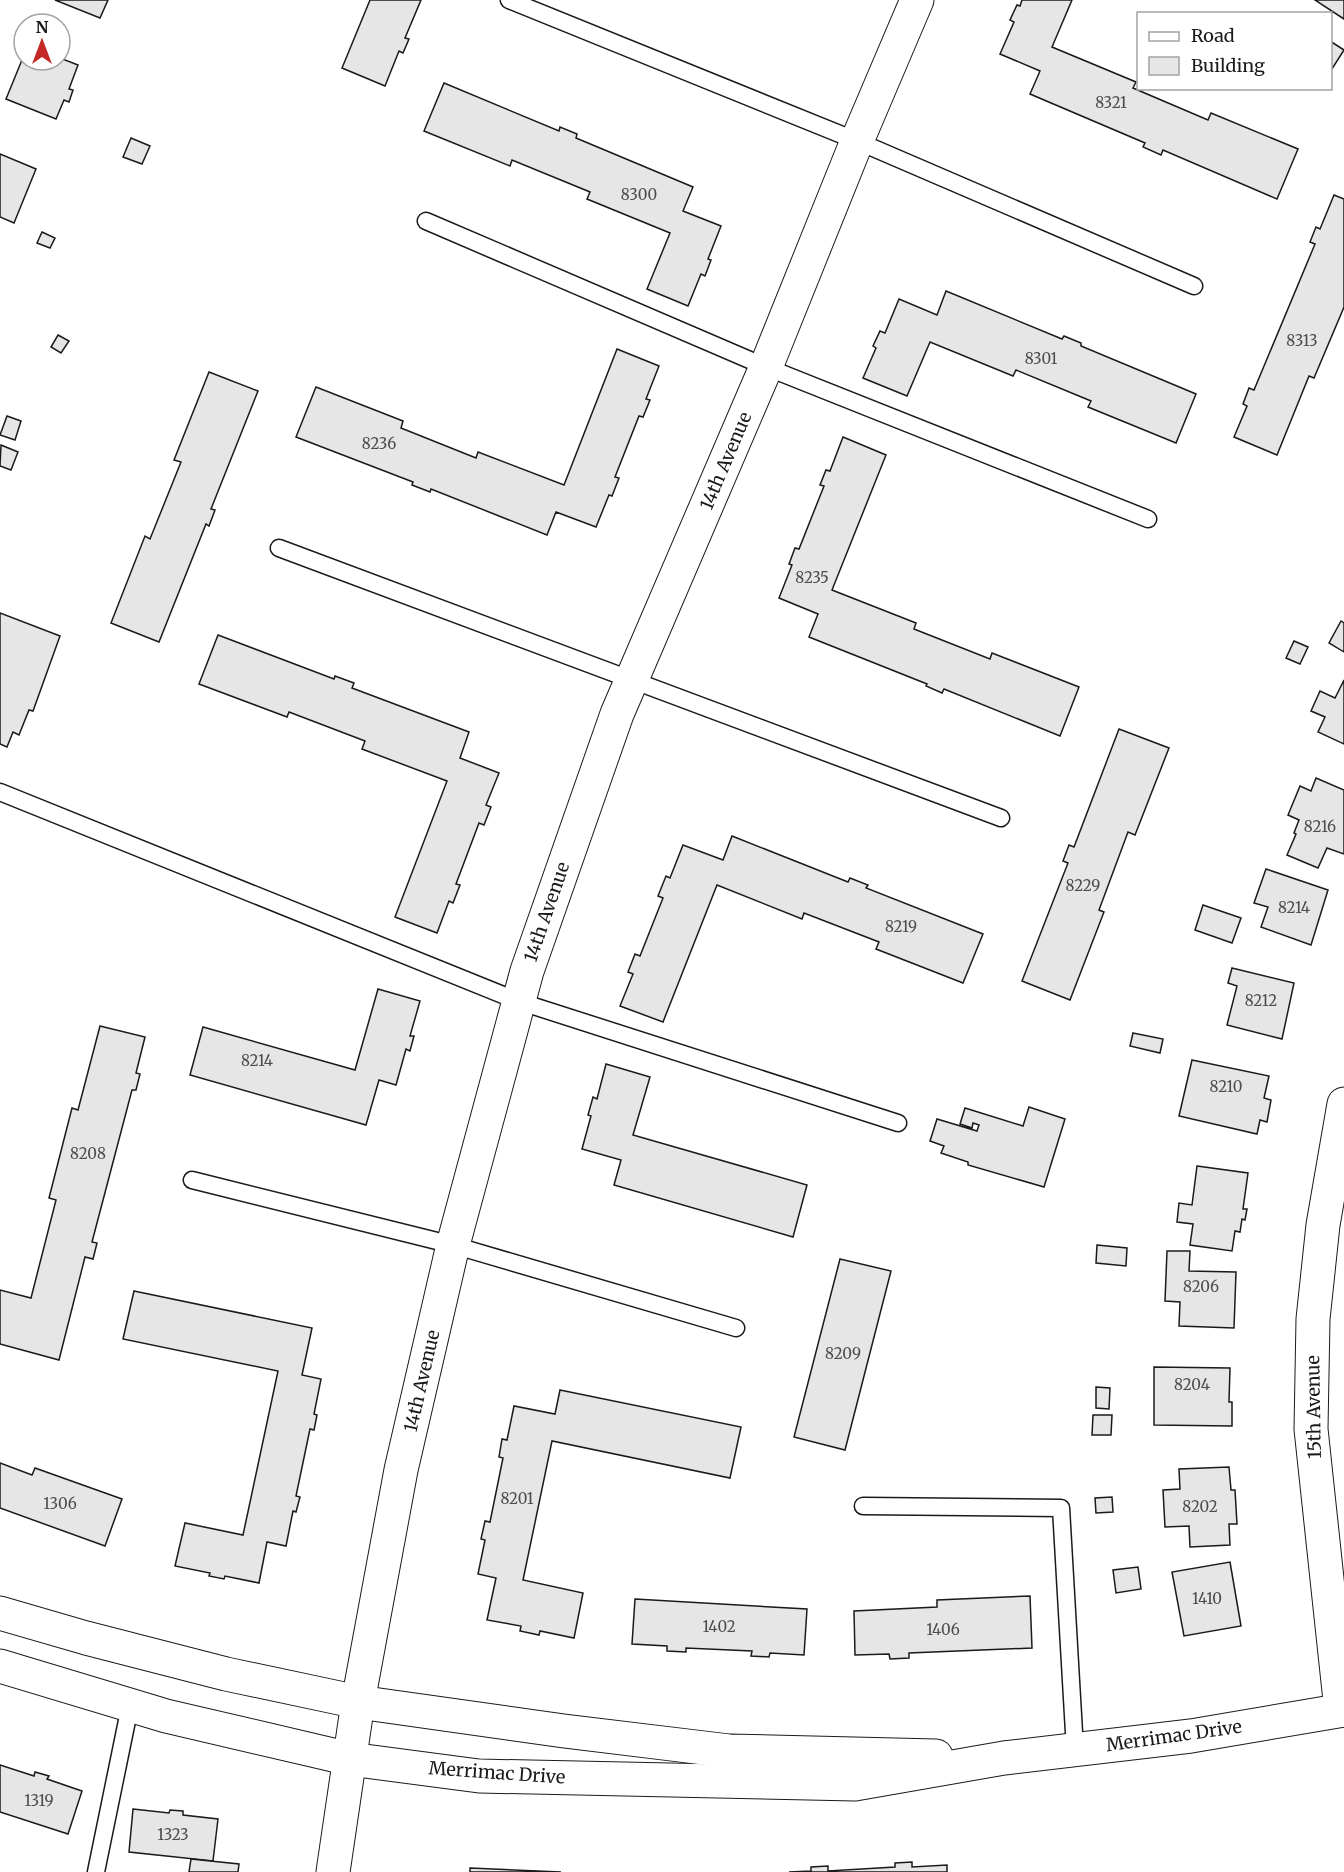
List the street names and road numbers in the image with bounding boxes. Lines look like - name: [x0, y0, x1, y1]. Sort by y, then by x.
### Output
- street label: 14th Avenue: [695, 408, 756, 513]
- street label: 14th Avenue: [519, 859, 574, 965]
- street label: 14th Avenue: [399, 1328, 444, 1434]
- street label: 15th Avenue: [1301, 1355, 1326, 1459]
- street label: Merrimac Drive: [1105, 1715, 1243, 1756]
- street label: Merrimac Drive: [428, 1756, 566, 1789]

